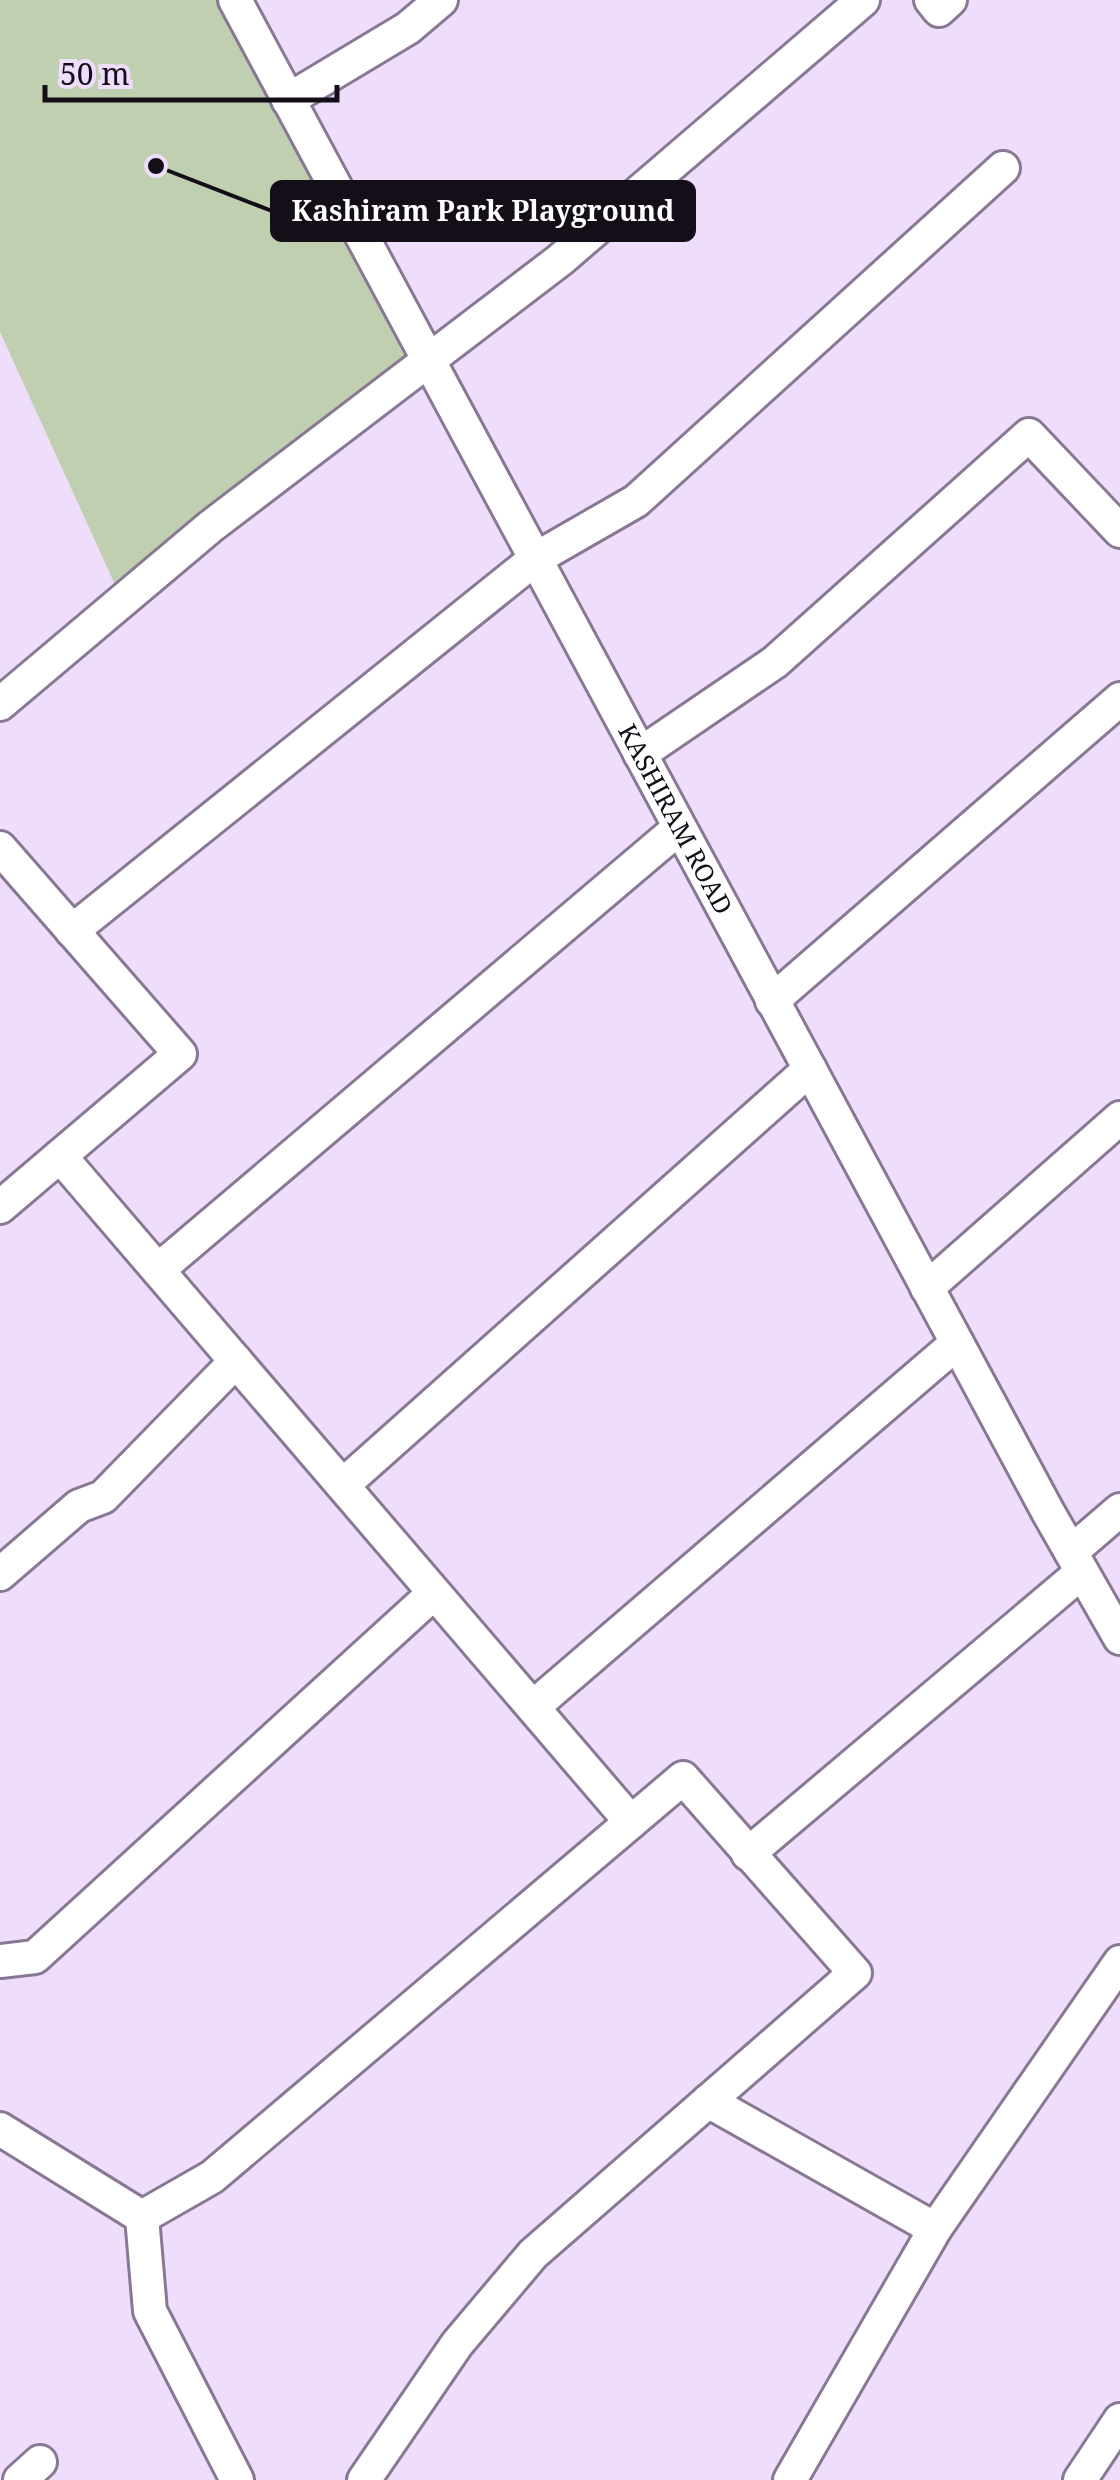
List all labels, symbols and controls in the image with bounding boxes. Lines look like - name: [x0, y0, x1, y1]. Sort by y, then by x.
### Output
- scale bar: [45, 40, 338, 102]
- text: 50 m: [60, 53, 130, 94]
- callout: Kashiram Park Playground: [272, 182, 694, 240]
- text: Kashiram Park Playground: [292, 191, 674, 229]
- street label: KASHIRAM ROAD: [611, 717, 741, 920]

